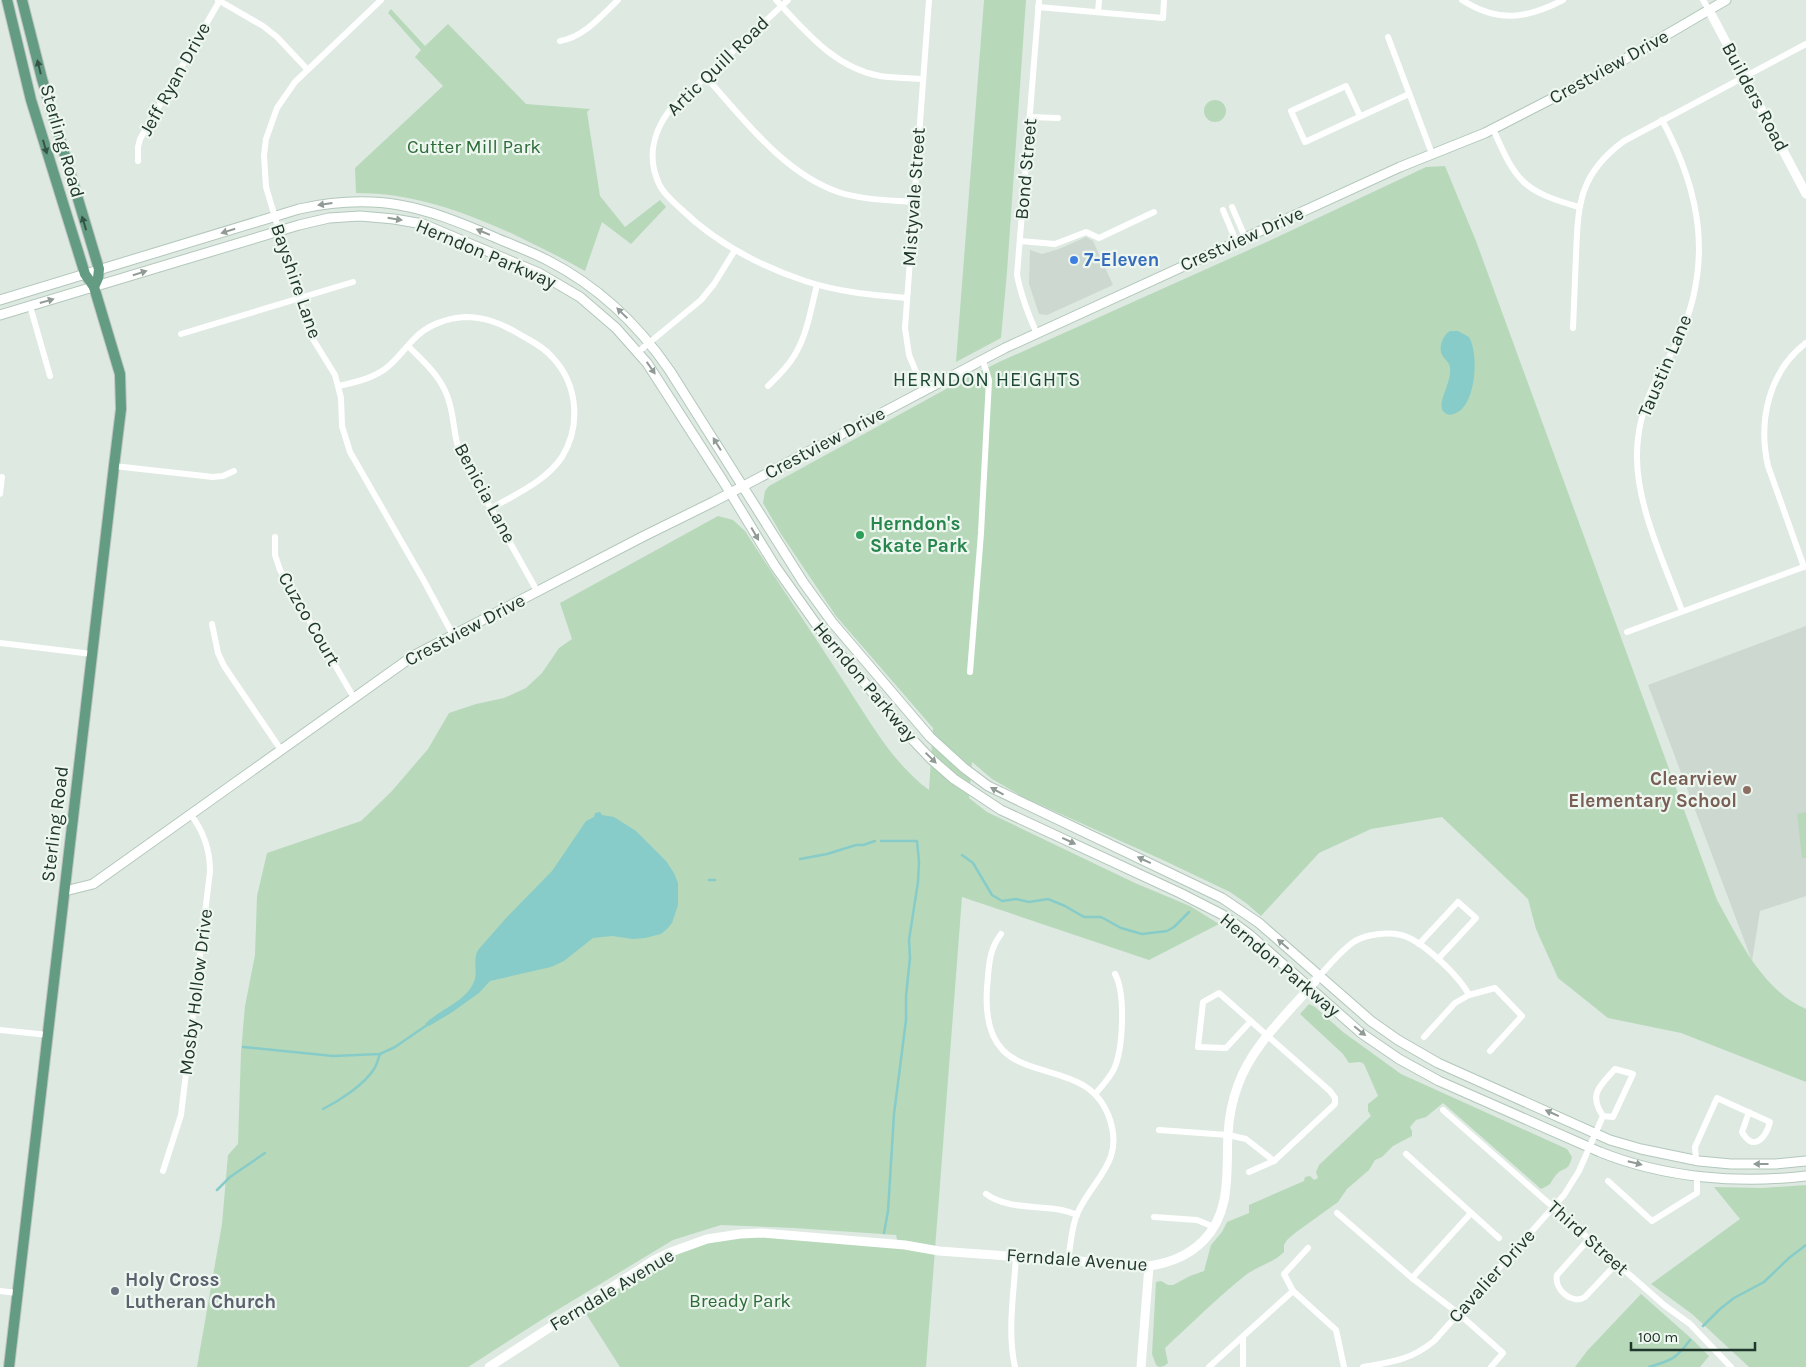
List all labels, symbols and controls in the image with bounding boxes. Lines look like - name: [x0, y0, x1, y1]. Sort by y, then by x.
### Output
- street label: Artic Quill Road: [662, 12, 774, 120]
- street label: Jeff Ryan Drive: [135, 18, 215, 140]
- street label: Crestview Drive: [1545, 25, 1673, 109]
- street label: Builders Road: [1717, 39, 1793, 155]
- one-way arrow: [35, 59, 43, 74]
- street label: Sterling Road: [35, 82, 89, 200]
- street label: Bond Street: [1011, 117, 1041, 221]
- street label: Mistyvale Street: [898, 127, 930, 267]
- park label: Cutter Mill Park: [407, 136, 541, 158]
- one-way arrow: [41, 139, 49, 154]
- one-way arrow: [317, 200, 333, 208]
- street label: Crestview Drive: [1177, 202, 1307, 276]
- one-way arrow: [80, 215, 88, 230]
- one-way arrow: [387, 215, 403, 223]
- street label: Herndon Parkway: [413, 215, 559, 293]
- street label: Bayshire Lane: [266, 221, 326, 341]
- one-way arrow: [221, 227, 236, 235]
- one-way arrow: [476, 228, 490, 236]
- place label: 7-Eleven: [1084, 249, 1159, 271]
- marker: 7-Eleven: [1068, 254, 1080, 266]
- one-way arrow: [133, 269, 148, 276]
- one-way arrow: [39, 296, 54, 304]
- one-way arrow: [616, 307, 628, 319]
- street label: Taustin Lane: [1634, 311, 1696, 421]
- one-way arrow: [645, 361, 656, 374]
- district label: HERNDON HEIGHTS: [893, 368, 1081, 391]
- street label: Crestview Drive: [761, 402, 889, 484]
- one-way arrow: [713, 438, 722, 451]
- street label: Benicia Lane: [450, 439, 520, 547]
- place label: Herndon's Skate Park: [870, 513, 968, 557]
- one-way arrow: [751, 528, 760, 541]
- marker: Herndon's Skate Park: [854, 529, 866, 541]
- street label: Cuzco Court: [273, 568, 345, 670]
- street label: Crestview Drive: [401, 589, 529, 671]
- street label: Herndon Parkway: [808, 617, 922, 747]
- one-way arrow: [924, 752, 936, 764]
- street label: Sterling Road: [37, 765, 73, 883]
- place label: Clearview Elementary School: [1568, 768, 1738, 812]
- marker: Clearview Elementary School: [1741, 784, 1753, 796]
- one-way arrow: [990, 787, 1005, 795]
- one-way arrow: [1062, 838, 1076, 846]
- one-way arrow: [1137, 856, 1151, 864]
- street label: Mosby Hollow Drive: [175, 907, 217, 1077]
- street label: Herndon Parkway: [1215, 908, 1345, 1022]
- one-way arrow: [1277, 938, 1289, 950]
- one-way arrow: [1353, 1026, 1366, 1037]
- one-way arrow: [1545, 1108, 1559, 1116]
- one-way arrow: [1628, 1160, 1643, 1168]
- one-way arrow: [1753, 1160, 1769, 1168]
- street label: Third Street: [1543, 1196, 1633, 1280]
- street label: Cavalier Drive: [1444, 1225, 1540, 1327]
- street label: Ferndale Avenue: [546, 1244, 678, 1336]
- street label: Ferndale Avenue: [1006, 1244, 1148, 1276]
- place label: Holy Cross Lutheran Church: [125, 1269, 276, 1313]
- marker: Holy Cross Lutheran Church: [109, 1285, 121, 1297]
- park label: Bready Park: [689, 1290, 791, 1312]
- scale bar: [1631, 1320, 1755, 1352]
- text: 100 m: [1638, 1328, 1678, 1346]

